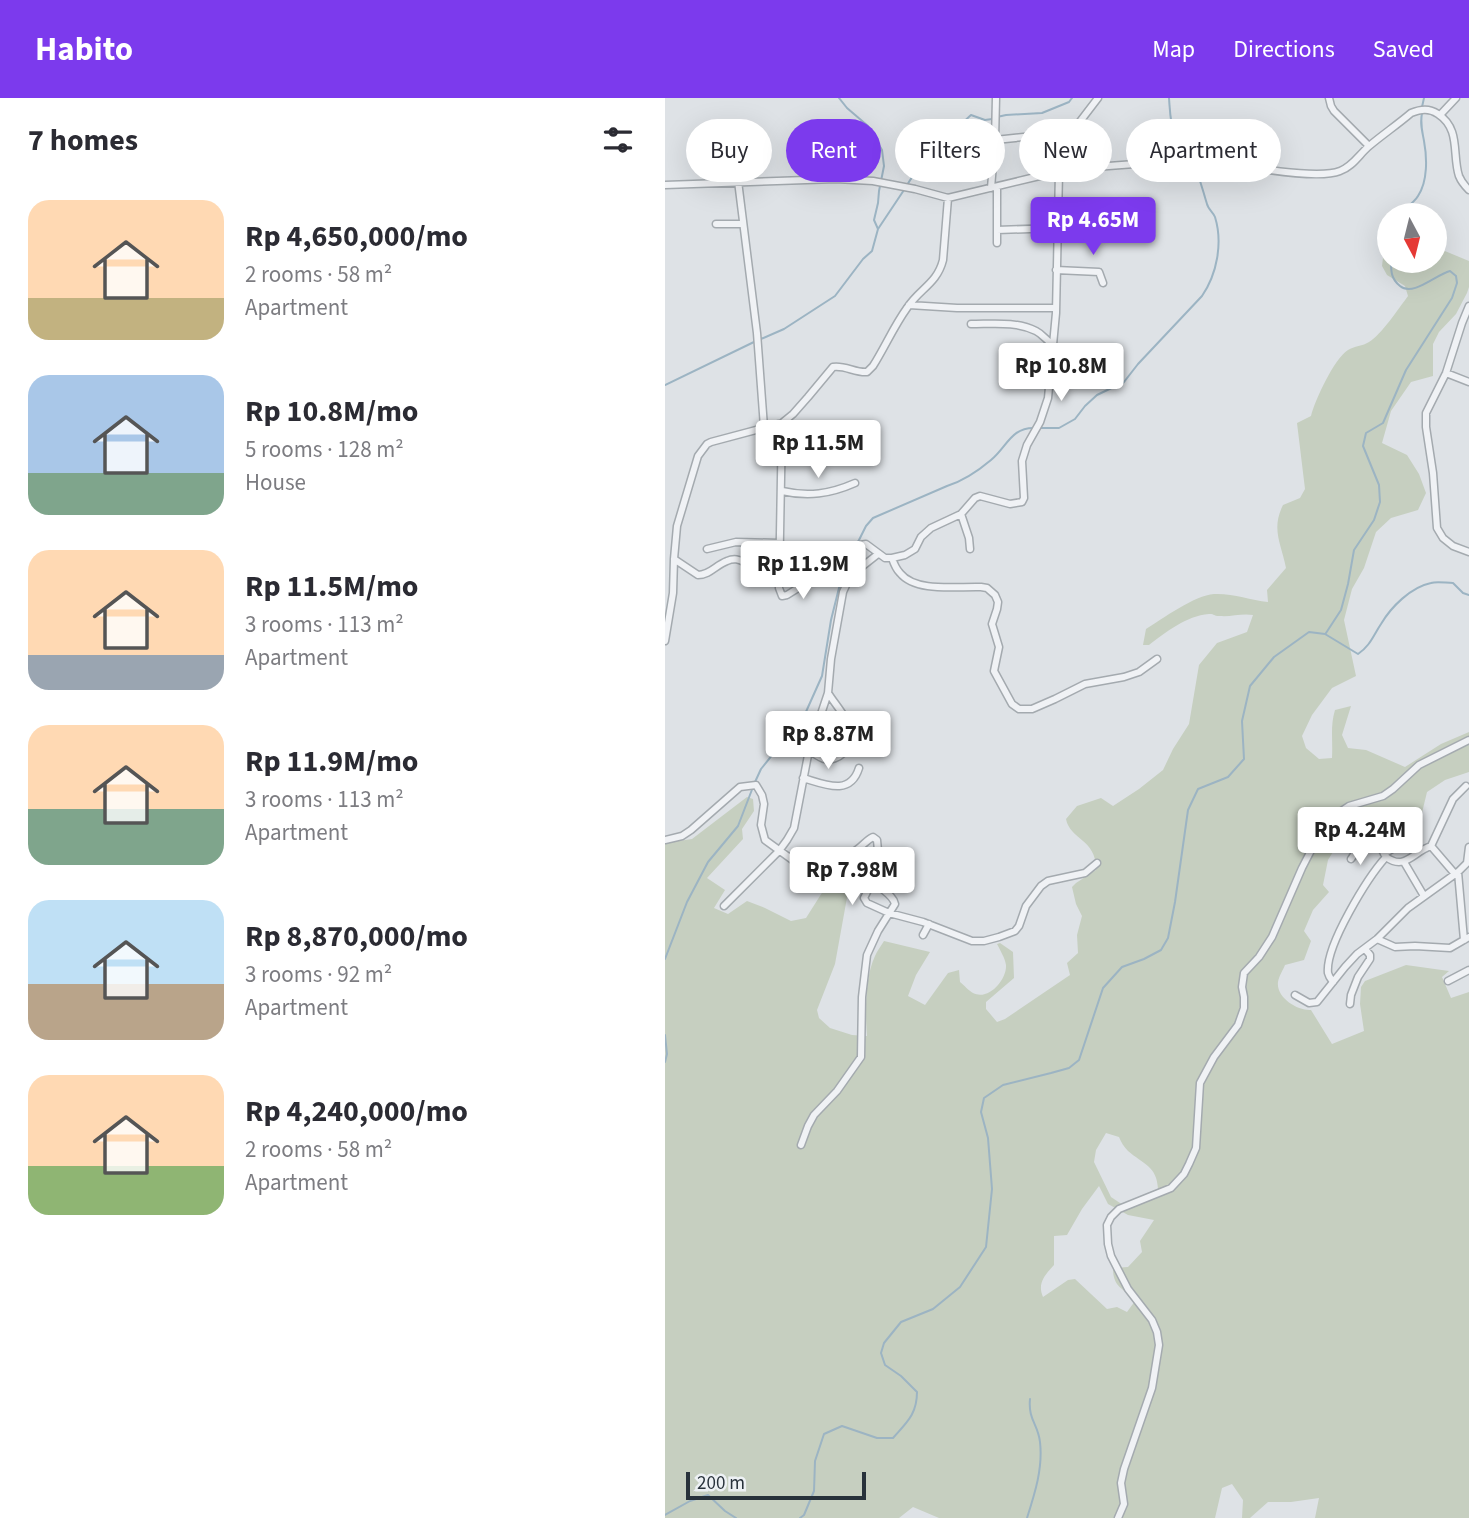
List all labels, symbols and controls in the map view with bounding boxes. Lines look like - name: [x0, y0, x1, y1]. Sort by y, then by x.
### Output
- text: Habito: [35, 26, 133, 73]
- text: Map: [1152, 32, 1195, 67]
- text: Directions: [1233, 32, 1335, 67]
- text: Saved: [1373, 32, 1434, 67]
- text: 7 homes: [28, 119, 138, 162]
- chip: Buy: [686, 119, 772, 182]
- chip: Rent: [786, 119, 881, 182]
- chip: Filters: [895, 119, 1005, 182]
- chip: New: [1019, 119, 1112, 182]
- chip: Apartment: [1126, 119, 1281, 182]
- icon: filters: [599, 121, 637, 159]
- pin: Rp 4.65M: [1021, 198, 1165, 257]
- text: Rp 4.65M: [1047, 203, 1139, 236]
- north arrow: [1377, 203, 1447, 273]
- map controls: [1377, 203, 1447, 273]
- text: Rp 4,650,000/mo: [245, 215, 468, 258]
- icon: home: [84, 228, 168, 312]
- text: 2 rooms · 58 m²: [245, 258, 392, 291]
- text: Apartment: [245, 291, 348, 324]
- pin: Rp 10.8M: [989, 344, 1133, 403]
- text: Rp 10.8M: [1015, 349, 1107, 382]
- text: Rp 10.8M/mo: [245, 390, 419, 433]
- icon: home: [84, 403, 168, 487]
- pin: Rp 11.5M: [746, 420, 890, 480]
- text: Rp 11.5M: [772, 426, 864, 459]
- text: 5 rooms · 128 m²: [245, 433, 404, 466]
- text: House: [245, 466, 306, 499]
- pin: Rp 11.9M: [731, 542, 875, 601]
- text: Rp 11.9M: [757, 547, 849, 580]
- text: Rp 11.5M/mo: [245, 565, 419, 608]
- icon: home: [84, 578, 168, 662]
- text: 3 rooms · 113 m²: [245, 608, 404, 641]
- text: Apartment: [245, 641, 348, 674]
- pin: Rp 8.87M: [756, 712, 900, 771]
- text: Rp 8.87M: [782, 717, 874, 750]
- text: Rp 11.9M/mo: [245, 740, 419, 783]
- icon: home: [84, 753, 168, 837]
- text: 3 rooms · 113 m²: [245, 783, 404, 816]
- pin: Rp 4.24M: [1288, 808, 1432, 867]
- text: Rp 4.24M: [1314, 813, 1406, 846]
- text: Apartment: [245, 816, 348, 849]
- pin: Rp 7.98M: [780, 848, 924, 907]
- text: Rp 7.98M: [806, 853, 898, 886]
- text: Rp 8,870,000/mo: [245, 915, 468, 958]
- icon: home: [84, 928, 168, 1012]
- text: 3 rooms · 92 m²: [245, 958, 392, 991]
- text: Apartment: [245, 991, 348, 1024]
- text: Rp 4,240,000/mo: [245, 1090, 468, 1133]
- icon: home: [84, 1103, 168, 1187]
- text: 2 rooms · 58 m²: [245, 1133, 392, 1166]
- text: Apartment: [245, 1166, 348, 1199]
- scale bar: [686, 1469, 866, 1501]
- text: 200 m: [697, 1470, 745, 1497]

